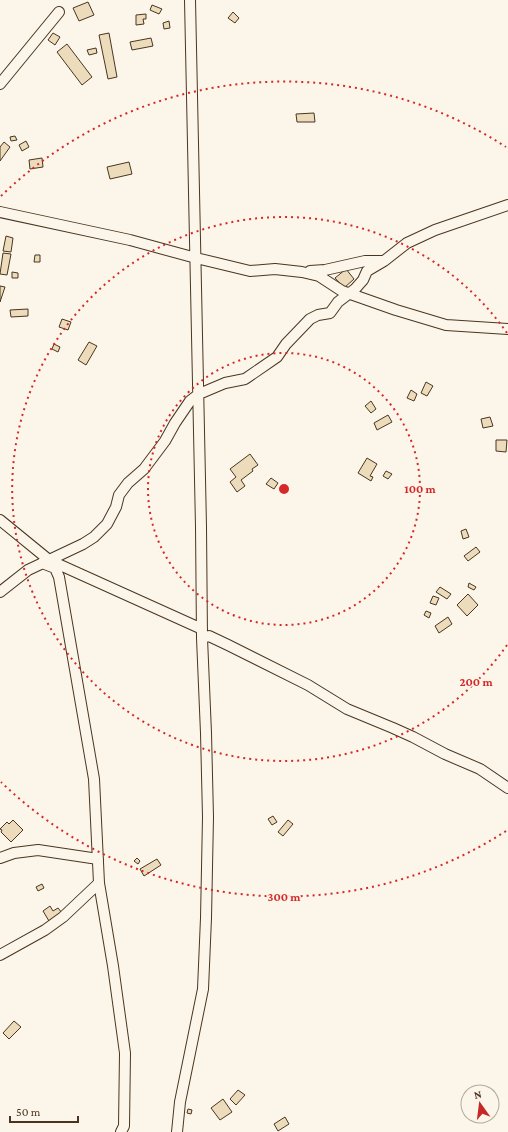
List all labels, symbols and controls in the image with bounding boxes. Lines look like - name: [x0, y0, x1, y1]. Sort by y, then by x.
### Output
- centre of rings: [277, 482, 291, 496]
- text: 100 m: [404, 482, 437, 496]
- text: 200 m: [459, 675, 493, 689]
- text: 300 m: [268, 890, 301, 904]
- north arrow: [460, 1084, 500, 1124]
- text: N: [472, 1087, 483, 1101]
- scale bar: [10, 1098, 78, 1124]
- text: 50 m: [16, 1105, 41, 1119]

